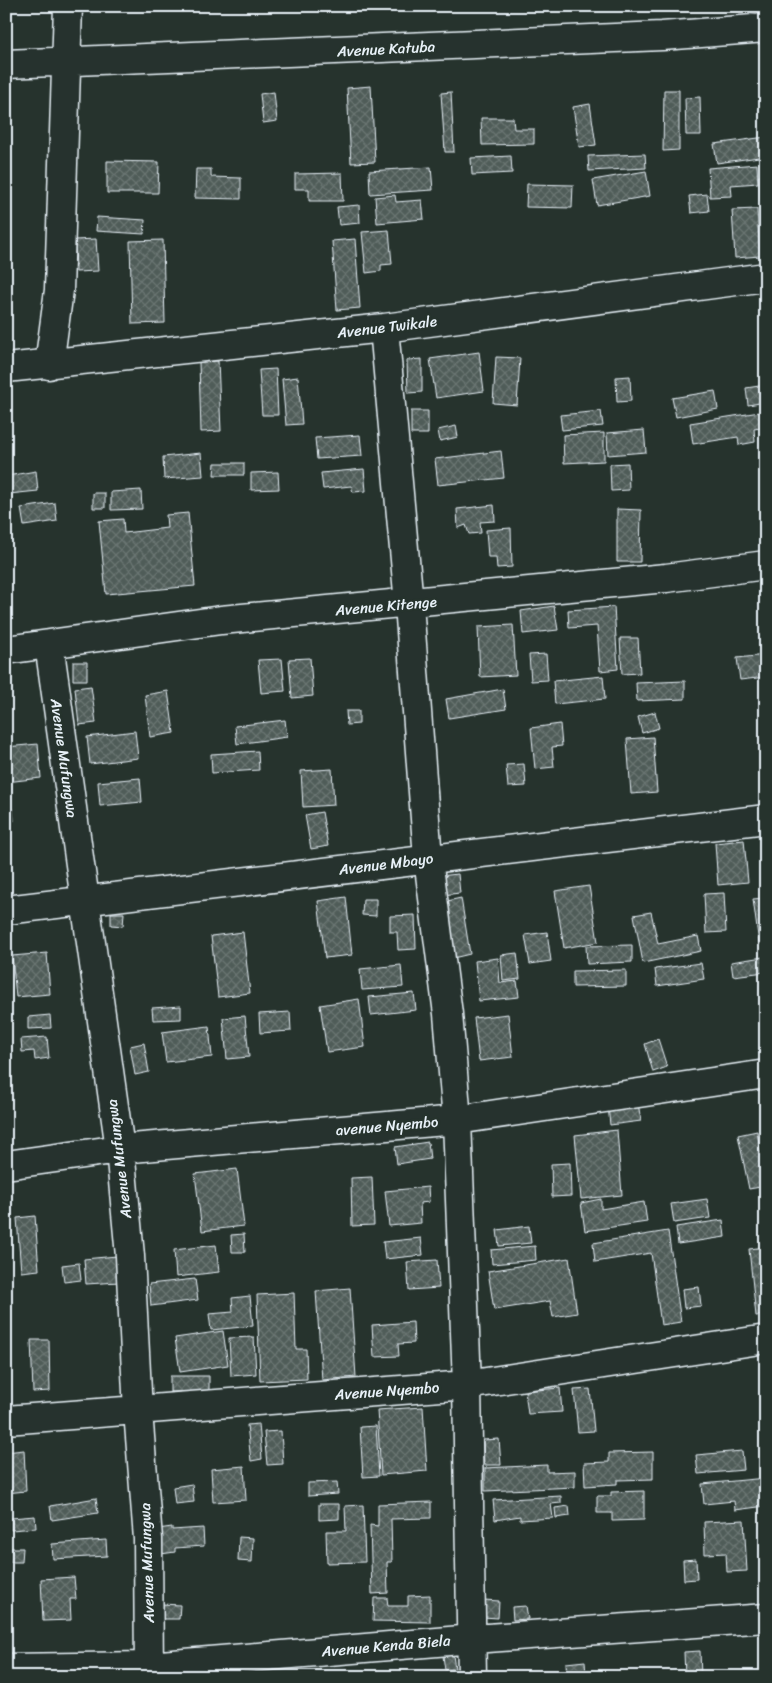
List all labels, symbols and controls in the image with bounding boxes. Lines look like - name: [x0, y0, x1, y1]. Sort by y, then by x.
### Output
- street label: Avenue Katuba: [335, 33, 436, 65]
- street label: Avenue Twikale: [335, 308, 438, 346]
- street label: Avenue Kitenge: [333, 589, 438, 623]
- street label: Avenue Mufungwa: [43, 696, 85, 820]
- street label: Avenue Mbayo: [336, 845, 435, 883]
- street label: Avenue Mufungwa: [99, 1097, 139, 1221]
- street label: avenue Nyembo: [335, 1109, 440, 1143]
- street label: Avenue Nyembo: [333, 1374, 441, 1408]
- street label: Avenue Mufungwa: [132, 1502, 162, 1625]
- street label: Avenue Kenda Biela: [319, 1627, 452, 1665]

